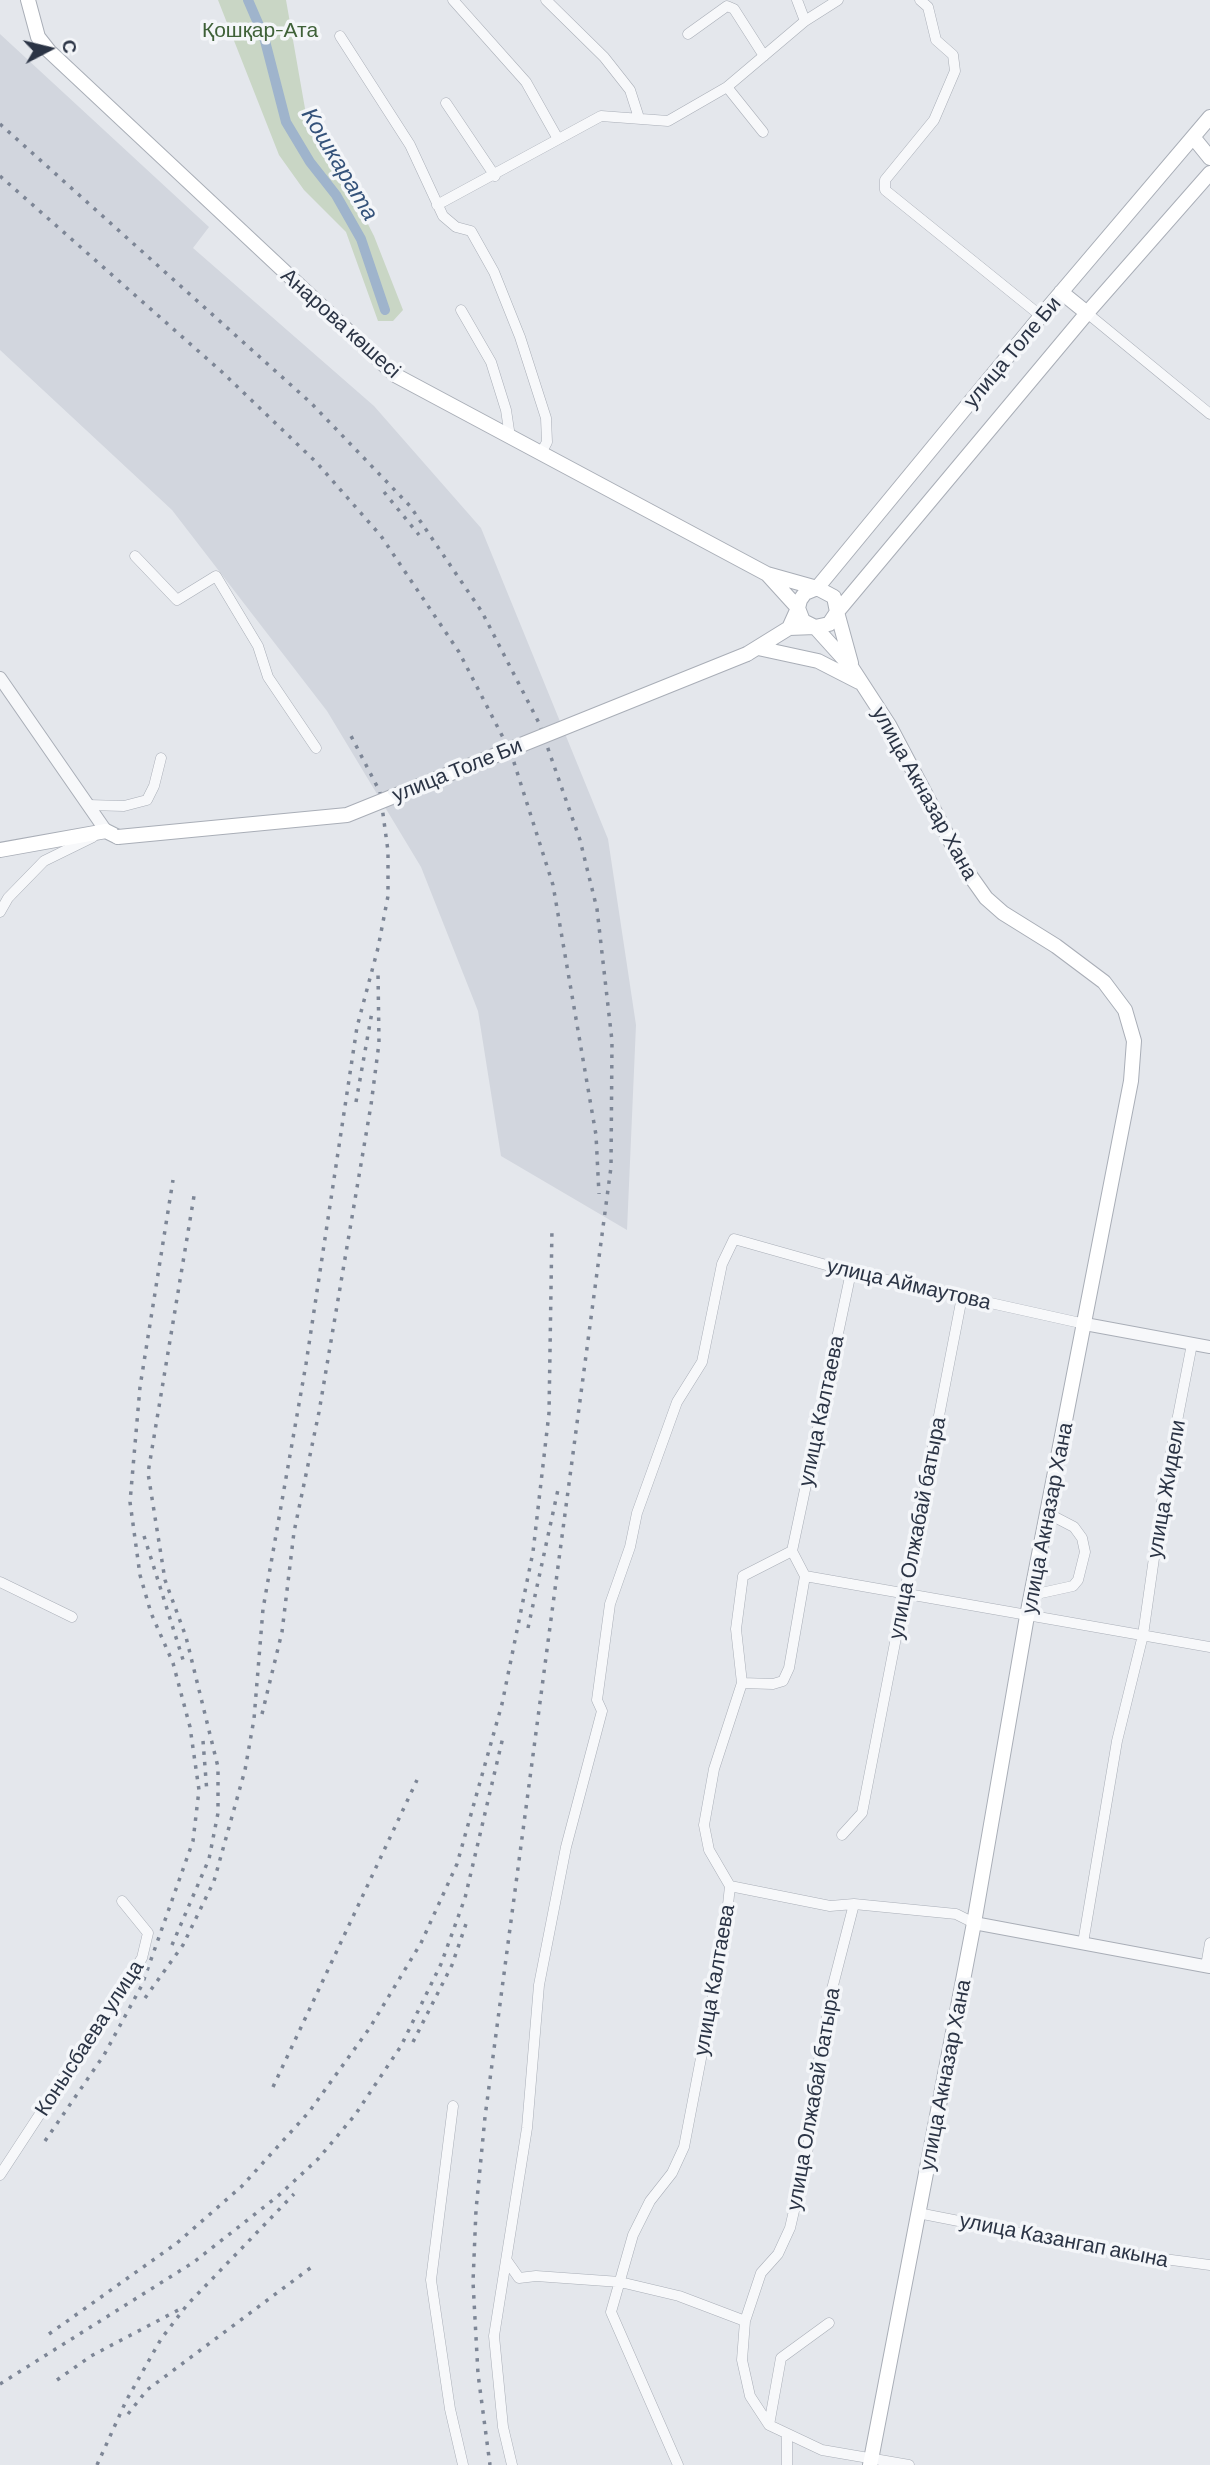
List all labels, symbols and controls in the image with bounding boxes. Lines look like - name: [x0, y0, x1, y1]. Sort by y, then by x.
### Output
- north arrow: [14, 14, 84, 84]
- park label: Қошқар-Ата: [202, 17, 318, 43]
- text: С: [58, 38, 83, 55]
- water label: Кошкарата: [296, 103, 384, 225]
- street label: Анарова көшесі: [276, 263, 406, 383]
- street label: улица Толе Би: [958, 291, 1066, 413]
- street label: улица Акназар Хана: [867, 702, 983, 884]
- street label: улица Толе Би: [388, 732, 526, 808]
- street label: улица Аймаутова: [824, 1253, 994, 1315]
- street label: улица Калтаева: [793, 1333, 849, 1489]
- street label: улица Олжабай батыра: [883, 1415, 951, 1641]
- street label: улица Жидели: [1141, 1418, 1191, 1560]
- street label: улица Акназар Хана: [1016, 1420, 1078, 1616]
- street label: улица Калтаева: [688, 1902, 740, 2058]
- street label: Конысбаева улица: [29, 1955, 149, 2121]
- street label: улица Акназар Хана: [914, 1977, 976, 2173]
- street label: улица Олжабай батыра: [781, 1986, 845, 2212]
- street label: улица Казангап акына: [957, 2207, 1171, 2273]

